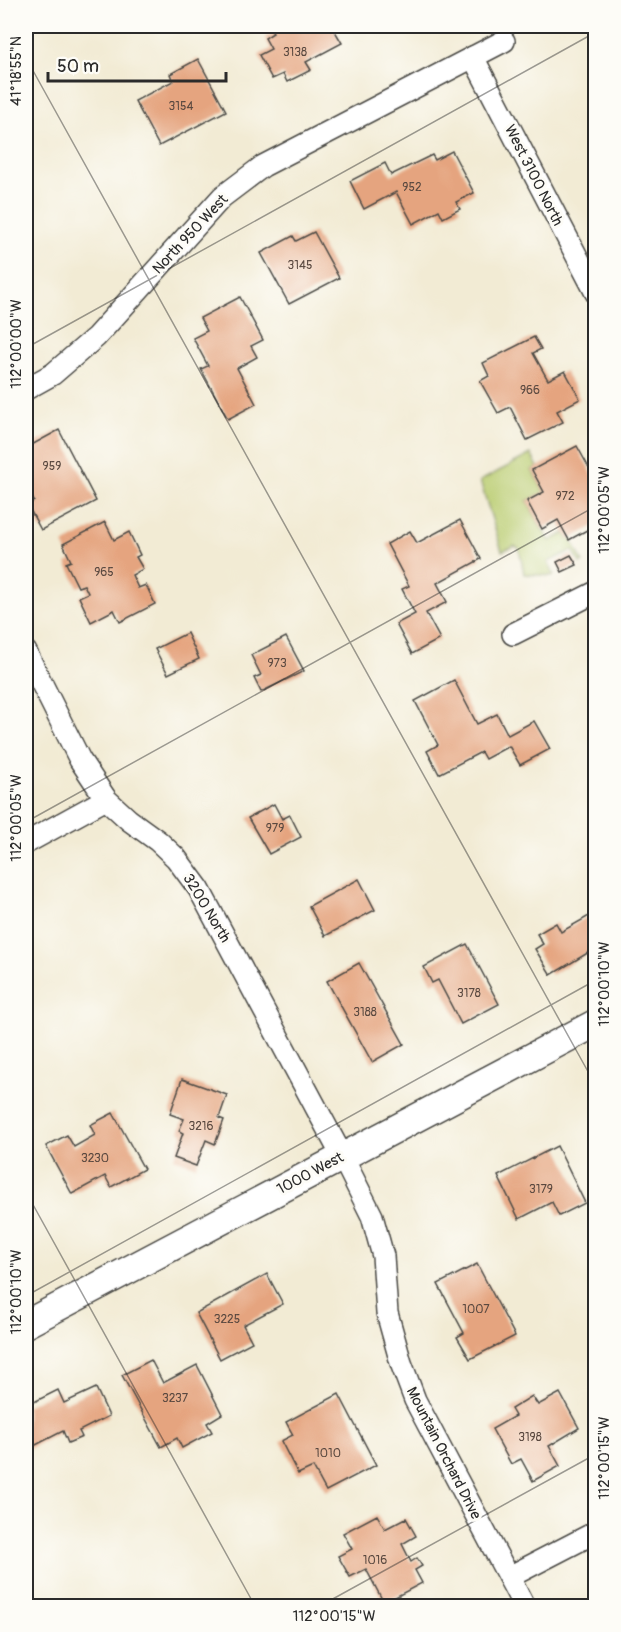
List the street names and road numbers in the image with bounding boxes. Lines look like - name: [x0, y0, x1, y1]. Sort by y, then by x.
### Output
- street label: West 3100 North: [500, 122, 567, 229]
- street label: North 950 West: [149, 190, 233, 278]
- street label: 3200 North: [179, 870, 235, 946]
- street label: 1000 West: [274, 1148, 348, 1199]
- street label: Mountain Orchard Drive: [402, 1384, 485, 1523]

